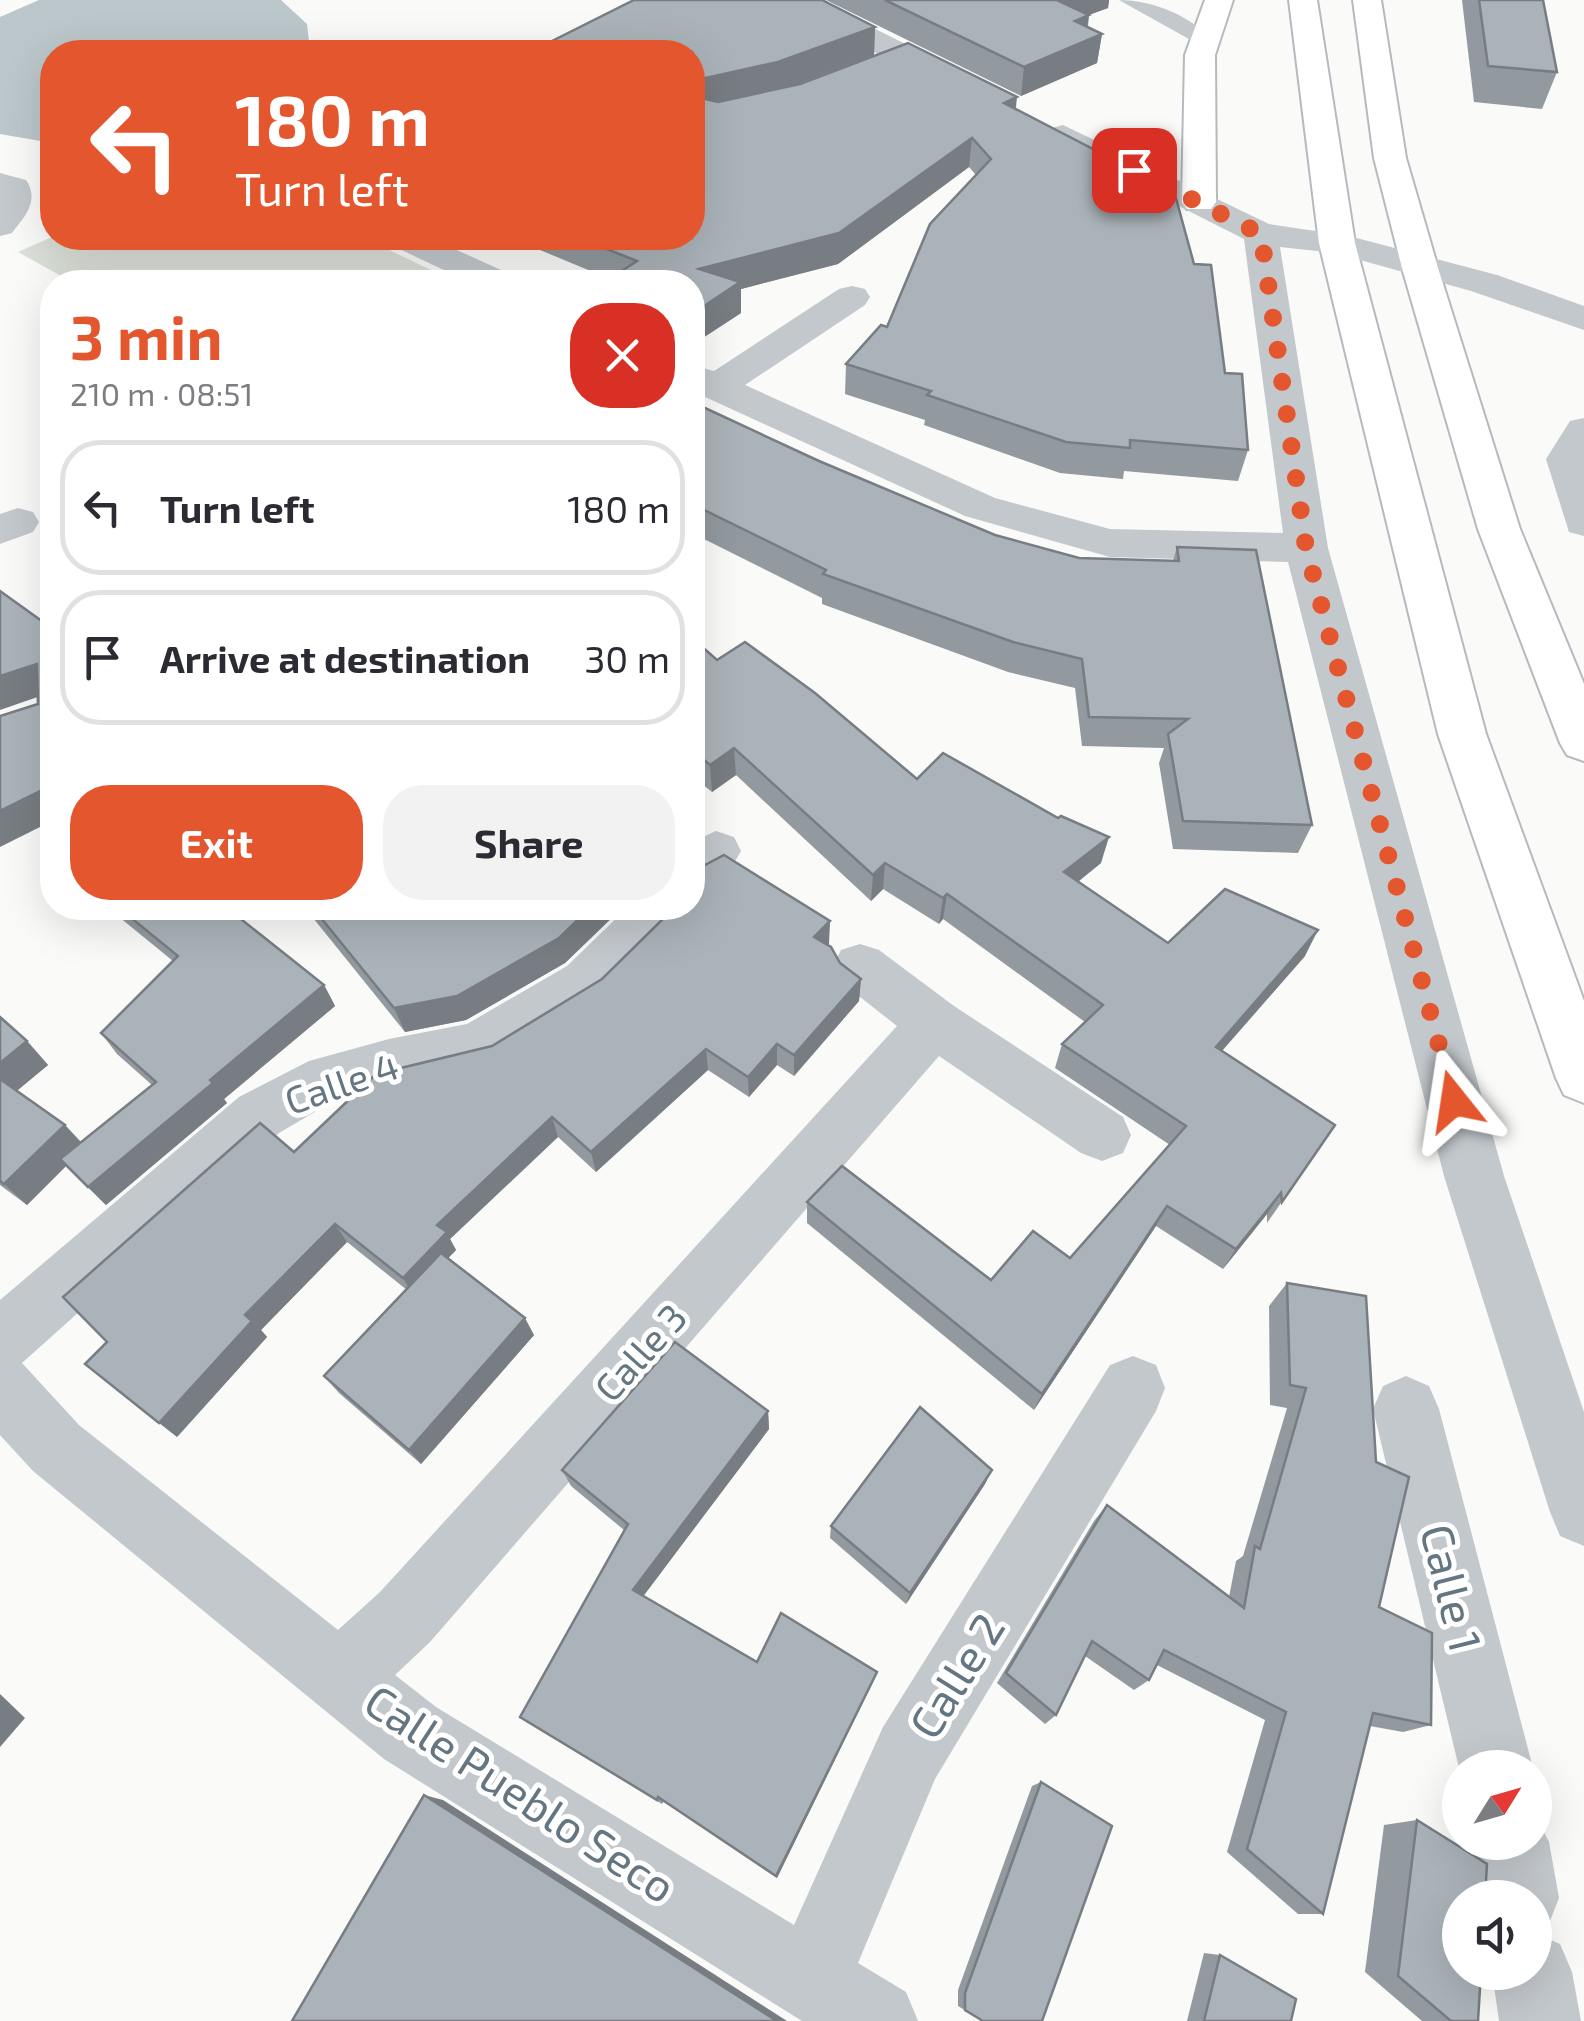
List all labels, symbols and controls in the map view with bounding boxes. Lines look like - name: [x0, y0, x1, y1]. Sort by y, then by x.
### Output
- text: 180 m: [235, 76, 430, 160]
- icon: left: [70, 80, 200, 210]
- pin: [1092, 128, 1177, 213]
- icon: arrive: [1107, 143, 1162, 198]
- text: Turn left: [235, 161, 409, 215]
- text: 3 min: [70, 300, 222, 372]
- button: close: [570, 303, 675, 408]
- text: 210 m · 08:51: [70, 374, 253, 412]
- icon: left: [75, 480, 130, 535]
- text: Turn left: [160, 485, 315, 531]
- text: 180 m: [567, 485, 670, 531]
- icon: arrive: [75, 630, 130, 685]
- text: Arrive at destination: [160, 635, 530, 681]
- text: 30 m: [584, 635, 670, 681]
- button: Exit: [70, 785, 363, 900]
- button: Share: [383, 785, 675, 900]
- street label: Calle 4: [278, 1041, 404, 1123]
- position arrow: [1402, 1049, 1506, 1153]
- street label: Calle 3: [584, 1294, 695, 1410]
- street label: Calle 1: [1411, 1518, 1495, 1657]
- street label: Calle 2: [896, 1603, 1014, 1747]
- street label: Calle Pueblo Seco: [356, 1672, 686, 1913]
- north arrow: [1442, 1750, 1552, 1860]
- map controls: [1442, 1750, 1552, 1990]
- button: sound: [1442, 1880, 1552, 1990]

